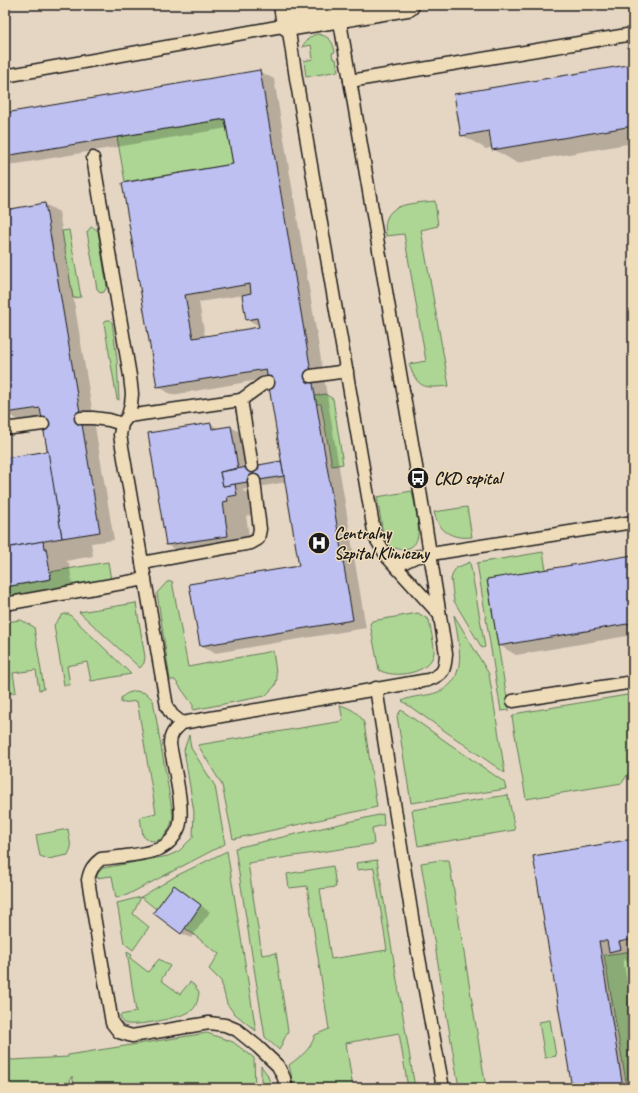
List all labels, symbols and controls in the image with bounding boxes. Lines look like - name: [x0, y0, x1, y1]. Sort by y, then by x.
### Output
- bus stop icon: CKD szpital: [405, 465, 431, 491]
- place label: CKD szpital: [434, 468, 504, 489]
- place label: Centralny Szpital Kliniczny: [334, 523, 431, 564]
- hospital icon: Centralny Szpital Kliniczny: [306, 530, 332, 556]

